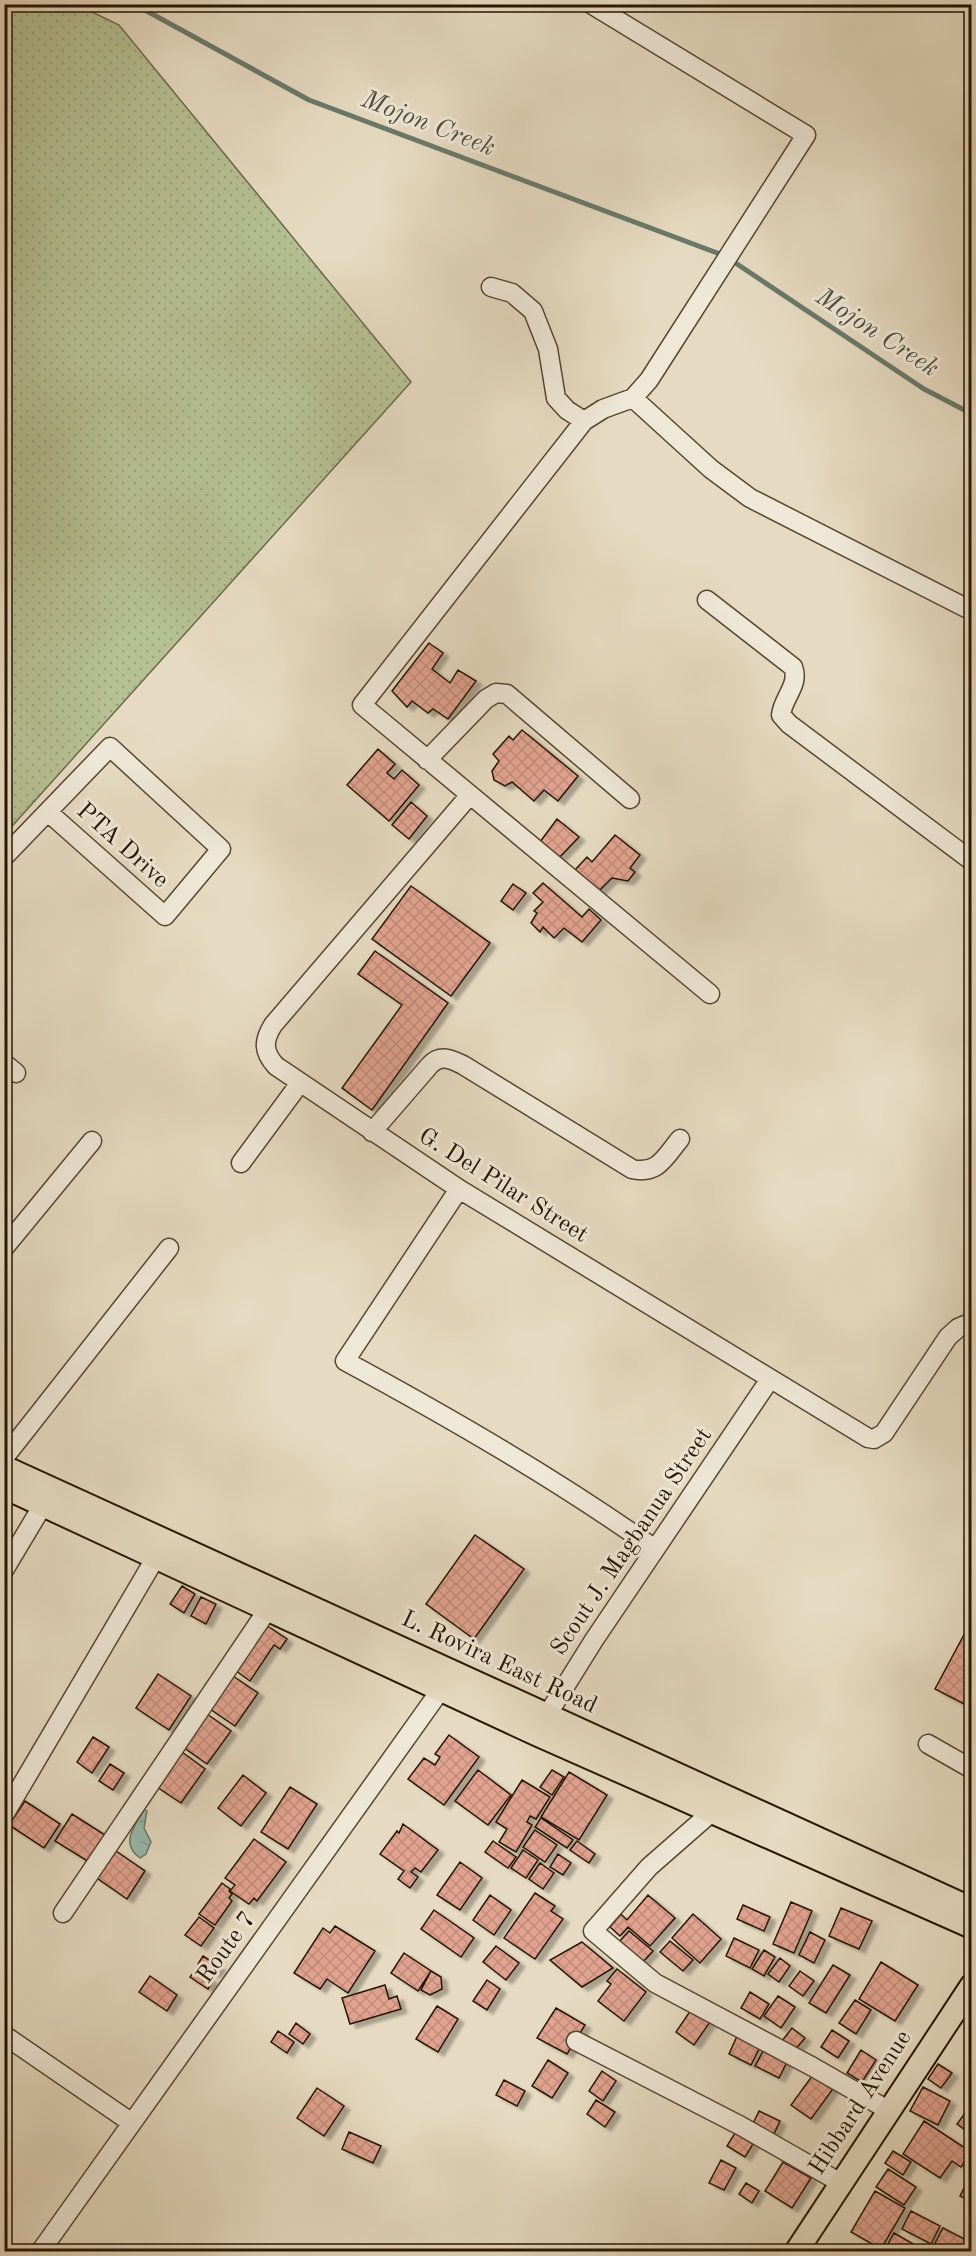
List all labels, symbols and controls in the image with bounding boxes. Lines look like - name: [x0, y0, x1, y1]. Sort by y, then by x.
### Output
- water label: Mojon Creek: [357, 86, 498, 161]
- water label: Mojon Creek: [810, 283, 943, 382]
- street label: PTA Drive: [72, 799, 172, 893]
- street label: G. Del Pilar Street: [414, 1124, 592, 1248]
- street label: Scout J. Magbanua Street: [547, 1424, 717, 1660]
- street label: L. Rovira East Road: [398, 1607, 600, 1719]
- street label: Route 7: [193, 1908, 261, 1988]
- street label: Hibbard Avenue: [805, 2026, 917, 2180]

